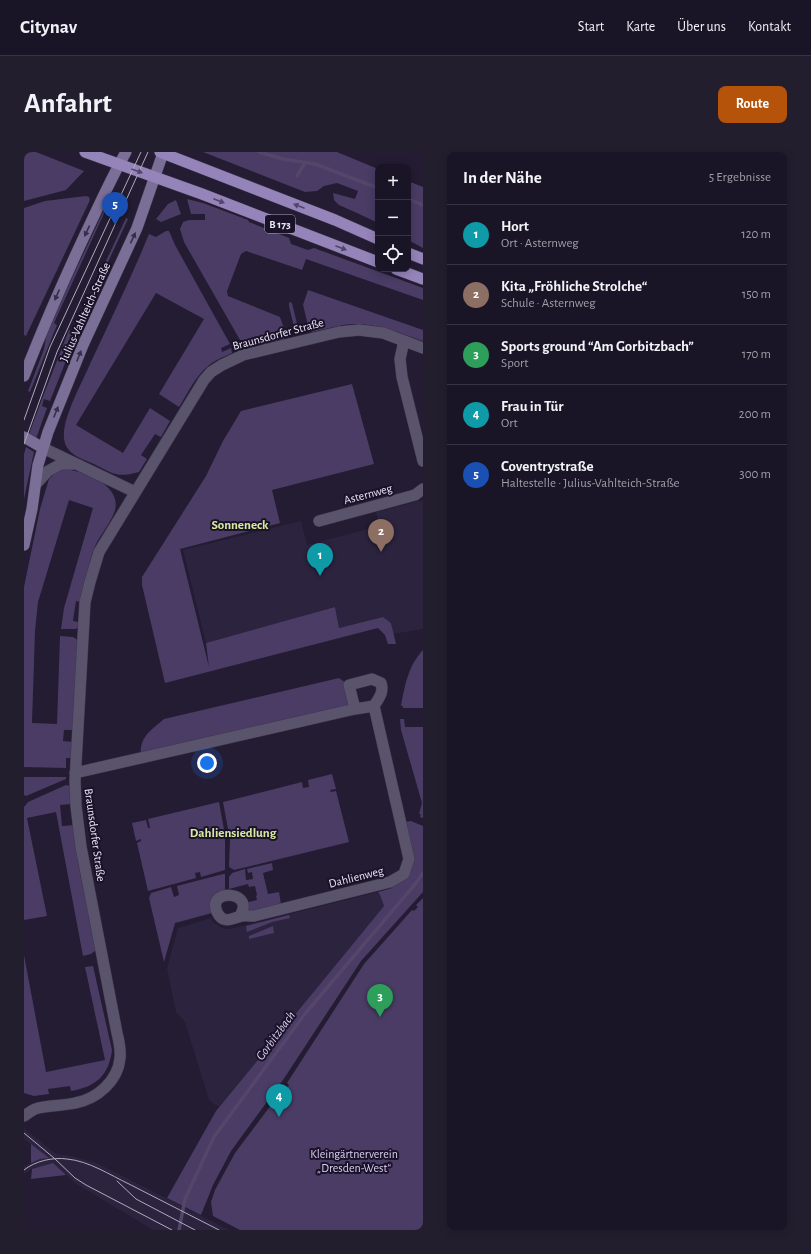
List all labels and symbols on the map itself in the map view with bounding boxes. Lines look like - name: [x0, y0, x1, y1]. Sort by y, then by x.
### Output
- one-way arrow: [131, 169, 143, 175]
- pin: 5: [102, 192, 128, 225]
- one-way arrow: [214, 198, 226, 204]
- one-way arrow: [292, 202, 304, 208]
- road number: B 173: [265, 215, 295, 233]
- one-way arrow: [84, 225, 90, 236]
- one-way arrow: [130, 232, 136, 244]
- one-way arrow: [335, 245, 347, 251]
- street label: Julius-Vahlteich-Straße: [58, 261, 112, 363]
- one-way arrow: [54, 289, 60, 300]
- street label: Braunsdorfer Straße: [231, 316, 325, 352]
- one-way arrow: [76, 351, 82, 362]
- one-way arrow: [54, 405, 60, 417]
- street label: Asternweg: [342, 482, 394, 506]
- district label: Sonneneck: [212, 519, 269, 532]
- pin: 2: [368, 519, 394, 552]
- pin: 1: [307, 543, 333, 576]
- your location: [197, 753, 217, 773]
- street label: Braunsdorfer Straße: [83, 788, 107, 882]
- district label: Dahliensiedlung: [190, 827, 277, 840]
- street label: Dahlienweg: [327, 864, 385, 890]
- pin: 3: [367, 984, 393, 1017]
- water label: Gorbitzbach: [254, 1009, 298, 1063]
- pin: 4: [266, 1084, 292, 1117]
- park label: Kleingärtnerverein „Dresden-West“: [310, 1148, 398, 1174]

